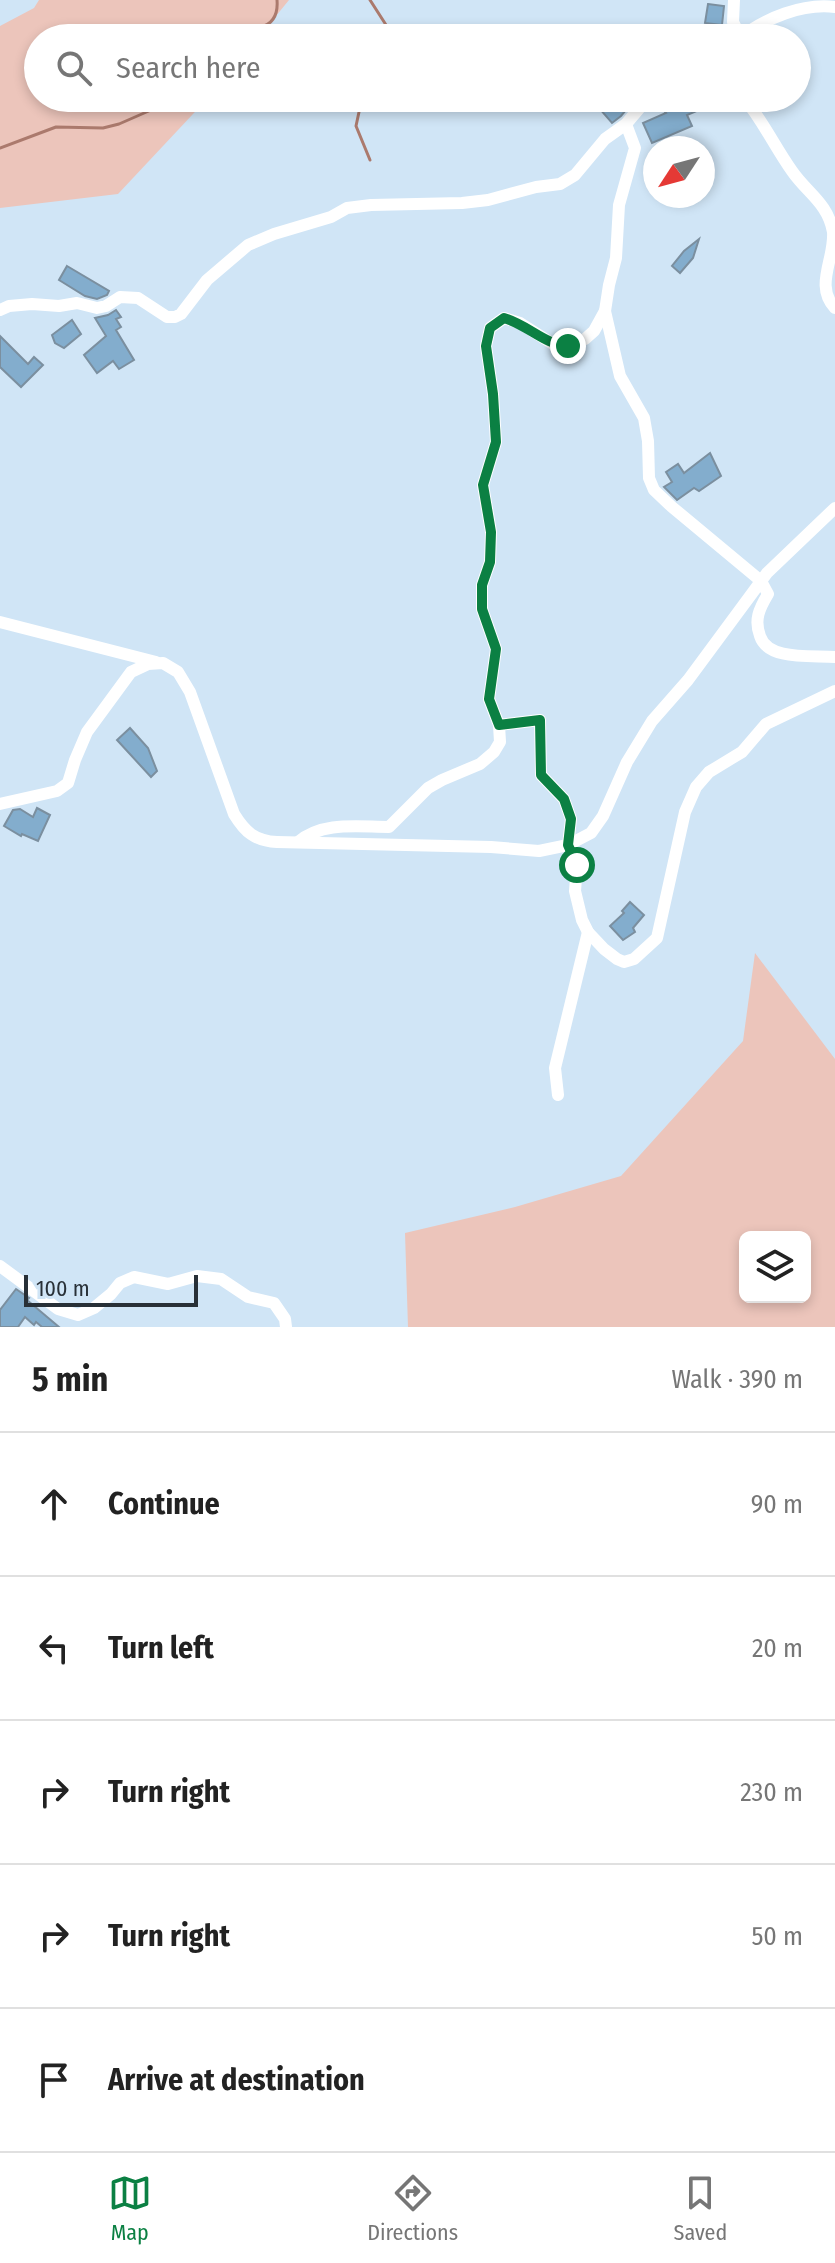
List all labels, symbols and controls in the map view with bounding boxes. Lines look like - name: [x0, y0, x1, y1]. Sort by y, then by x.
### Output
- search box: [24, 24, 811, 112]
- icon: search: [52, 46, 96, 90]
- text: Search here: [116, 50, 261, 86]
- north arrow: [643, 136, 715, 208]
- route end: [550, 328, 586, 364]
- route start: [559, 847, 595, 883]
- map controls: [739, 1231, 811, 1303]
- button: layers: [739, 1231, 811, 1303]
- scale bar: [24, 1271, 198, 1307]
- text: 100 m: [36, 1275, 90, 1302]
- text: 5 min: [32, 1359, 108, 1400]
- text: Walk · 390 m: [671, 1364, 803, 1395]
- icon: ahead: [32, 1482, 76, 1526]
- text: Continue: [108, 1486, 220, 1522]
- text: 90 m: [751, 1489, 803, 1520]
- icon: left: [32, 1626, 76, 1670]
- text: Turn left: [108, 1630, 214, 1666]
- text: 20 m: [752, 1633, 803, 1664]
- icon: right: [32, 1770, 76, 1814]
- text: Turn right: [108, 1774, 230, 1810]
- text: 230 m: [740, 1777, 803, 1808]
- icon: right: [32, 1914, 76, 1958]
- text: Turn right: [108, 1918, 230, 1954]
- text: 50 m: [751, 1921, 803, 1952]
- icon: arrive: [32, 2058, 76, 2102]
- text: Arrive at destination: [108, 2062, 365, 2098]
- tab: Map: [108, 2171, 152, 2246]
- tab: Directions: [367, 2171, 458, 2246]
- tab: Saved: [674, 2171, 727, 2246]

